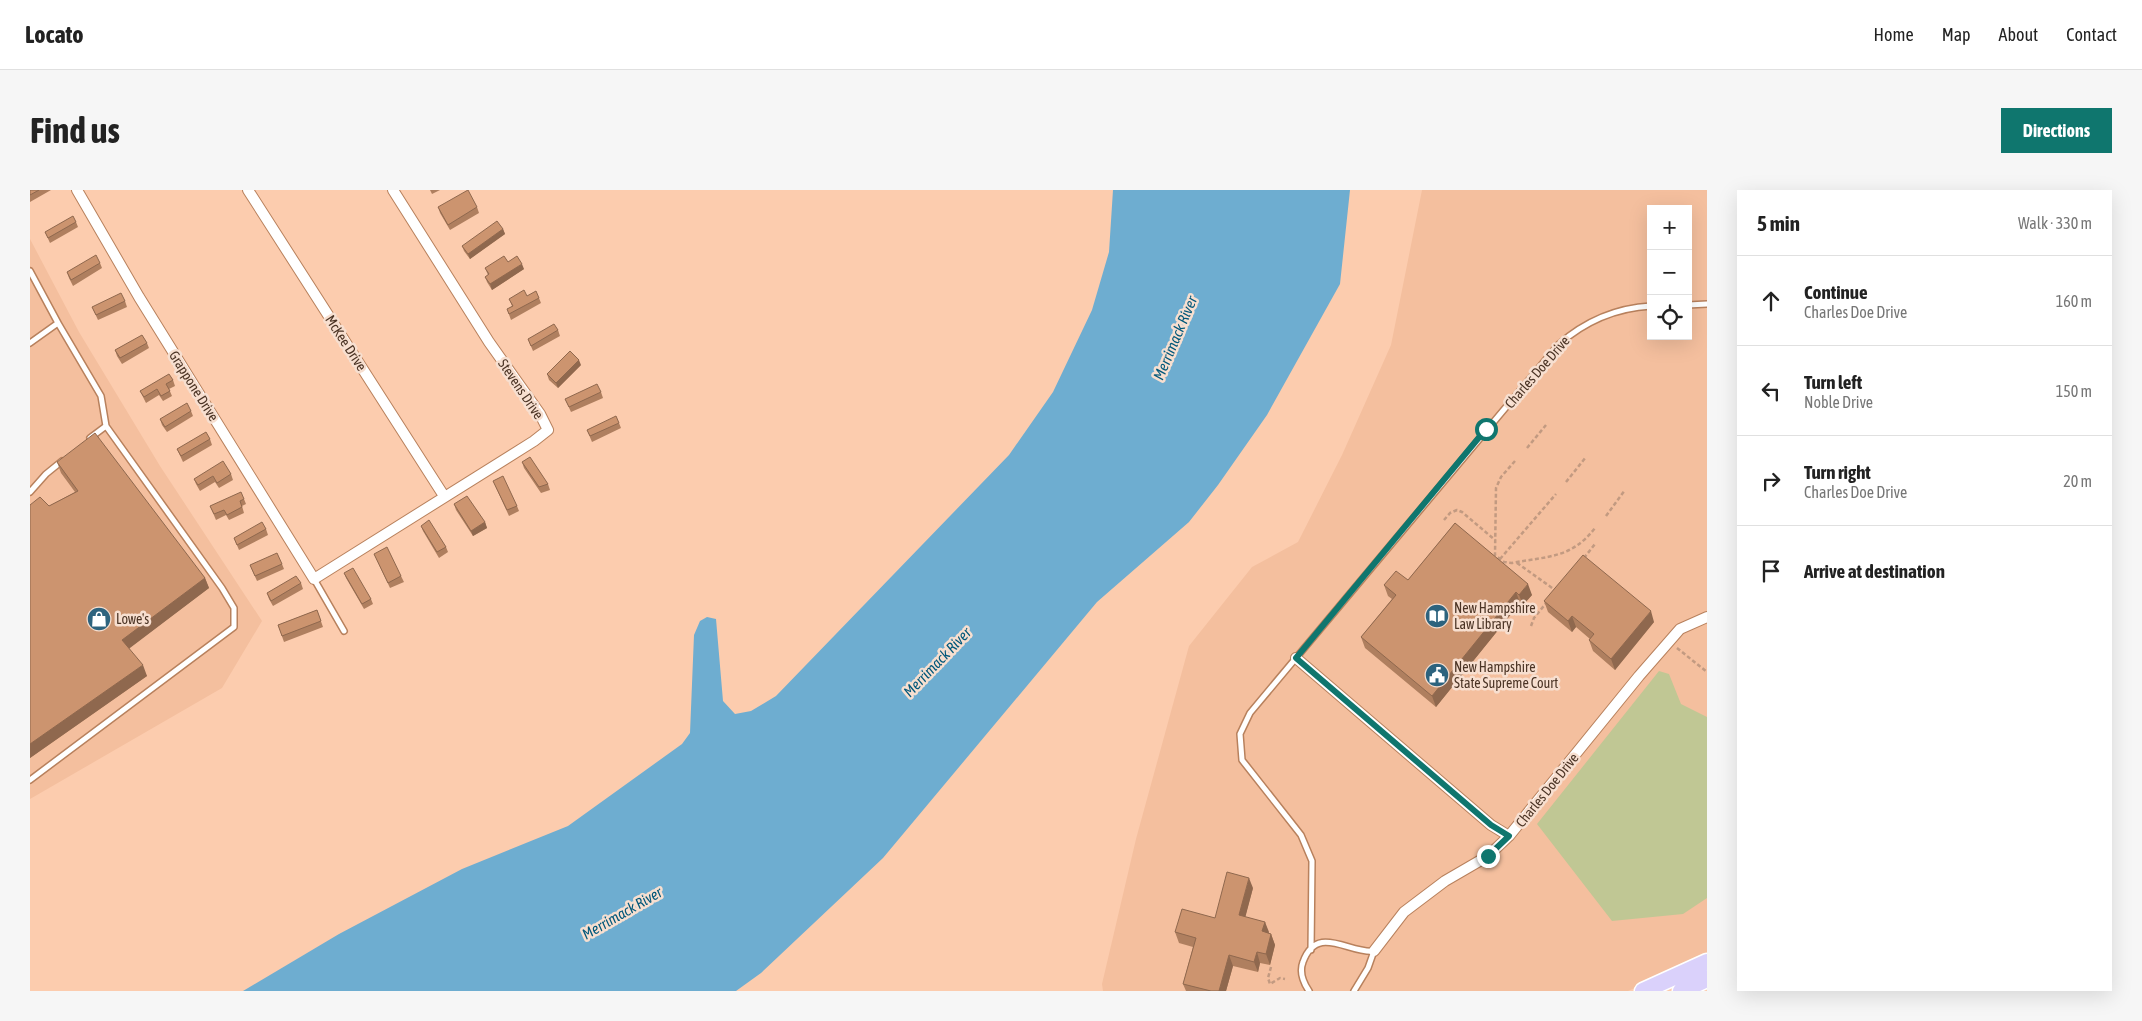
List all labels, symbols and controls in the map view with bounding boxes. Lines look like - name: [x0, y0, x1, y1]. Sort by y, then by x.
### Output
- text: Locato: [25, 21, 84, 48]
- text: Home: [1874, 24, 1914, 45]
- text: Map: [1942, 24, 1971, 45]
- text: About: [1999, 24, 2038, 45]
- text: Contact: [2066, 24, 2117, 45]
- button: Directions: [2001, 108, 2112, 153]
- text: Find us: [30, 110, 120, 150]
- map controls: [1647, 205, 1692, 340]
- button: +: [1647, 205, 1692, 250]
- text: 5 min: [1757, 211, 1800, 235]
- text: Walk · 330 m: [2018, 214, 2092, 232]
- button: −: [1647, 250, 1692, 295]
- text: Continue: [1804, 281, 1868, 303]
- icon: ahead: [1757, 287, 1785, 315]
- text: 160 m: [2056, 292, 2092, 310]
- water label: Merrimack River: [1150, 293, 1201, 382]
- button: locate: [1647, 295, 1692, 340]
- text: Charles Doe Drive: [1804, 303, 1907, 321]
- street label: McKee Drive: [322, 312, 370, 374]
- street label: Charles Doe Drive: [1501, 333, 1573, 411]
- street label: Grappone Drive: [166, 348, 222, 424]
- street label: Stevens Drive: [495, 356, 547, 422]
- text: Turn left: [1804, 371, 1862, 393]
- icon: left: [1757, 377, 1785, 405]
- text: 150 m: [2056, 382, 2092, 400]
- text: Noble Drive: [1804, 393, 1873, 411]
- route start: [1475, 418, 1498, 441]
- text: Turn right: [1804, 461, 1871, 483]
- icon: right: [1757, 467, 1785, 495]
- text: 20 m: [2063, 472, 2092, 490]
- text: Charles Doe Drive: [1804, 483, 1907, 501]
- icon: arrive: [1757, 557, 1785, 585]
- text: Arrive at destination: [1804, 560, 1945, 582]
- place label: New Hampshire Law Library: [1454, 600, 1536, 632]
- library icon: New Hampshire Law Library: [1424, 603, 1450, 629]
- shop icon: Lowe's: [86, 606, 112, 632]
- place label: Lowe's: [116, 611, 149, 627]
- water label: Merrimack River: [900, 624, 975, 700]
- place label: New Hampshire State Supreme Court: [1454, 659, 1558, 691]
- public building icon: New Hampshire State Supreme Court: [1424, 662, 1450, 688]
- street label: Charles Doe Drive: [1512, 750, 1582, 830]
- route end: [1477, 845, 1500, 868]
- water label: Merrimack River: [579, 883, 665, 943]

